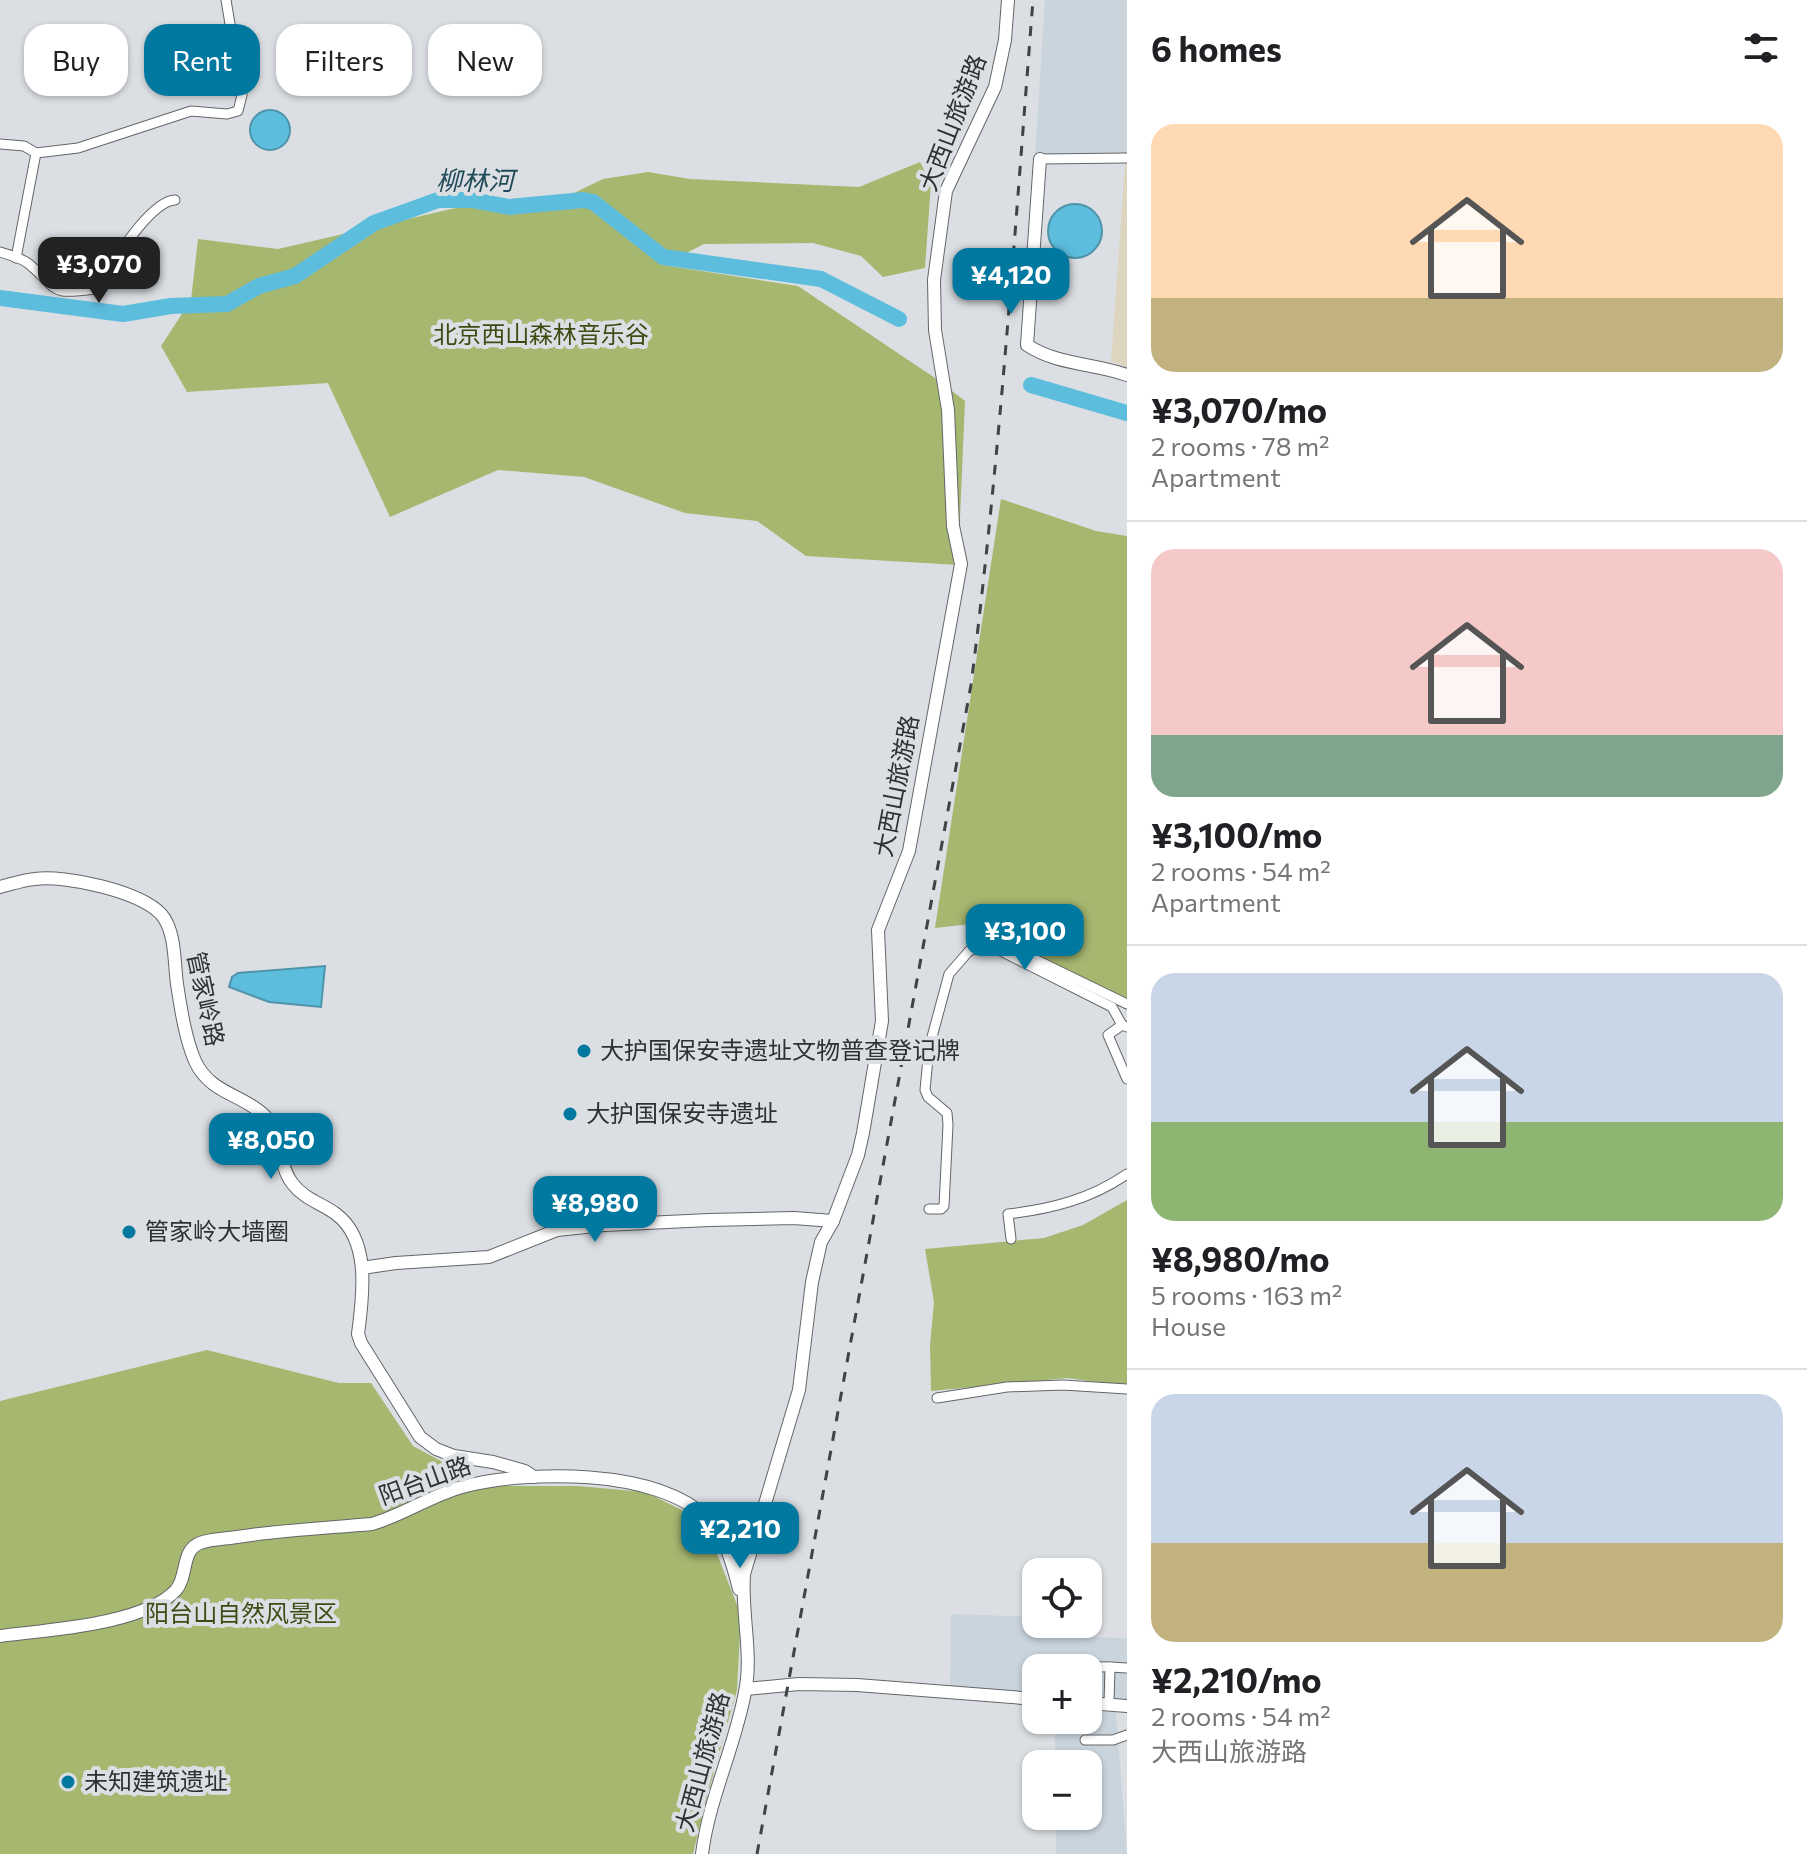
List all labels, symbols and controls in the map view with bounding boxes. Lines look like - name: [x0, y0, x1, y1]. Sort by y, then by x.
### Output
- chip: Buy: [24, 24, 128, 96]
- chip: Rent: [144, 24, 260, 96]
- chip: Filters: [276, 24, 412, 96]
- chip: New: [428, 24, 542, 96]
- icon: filters: [1739, 26, 1783, 70]
- text: 6 homes: [1151, 27, 1282, 69]
- street label: 大西山旅游路: [912, 50, 991, 195]
- water label: 柳林河: [436, 164, 519, 195]
- icon: home: [1395, 176, 1539, 320]
- pin: ¥3,070: [34, 237, 164, 305]
- text: ¥3,070: [56, 247, 142, 278]
- pin: ¥4,120: [946, 248, 1076, 316]
- text: ¥4,120: [970, 258, 1052, 289]
- park label: 北京西山森林音乐谷: [433, 319, 649, 348]
- text: ¥3,070/mo: [1151, 388, 1327, 430]
- text: 2 rooms · 78 m²: [1151, 430, 1330, 461]
- text: Apartment: [1151, 461, 1281, 492]
- icon: home: [1395, 601, 1539, 745]
- street label: 大西山旅游路: [868, 712, 923, 859]
- text: ¥3,100/mo: [1151, 813, 1322, 855]
- text: 2 rooms · 54 m²: [1151, 855, 1331, 886]
- text: Apartment: [1151, 886, 1281, 917]
- pin: ¥3,100: [960, 904, 1090, 972]
- text: ¥3,100: [984, 914, 1066, 945]
- street label: 管家岭路: [182, 949, 231, 1049]
- icon: home: [1395, 1025, 1539, 1169]
- place label: 大护国保安寺遗址文物普查登记牌: [600, 1035, 960, 1064]
- marker: 大护国保安寺遗址文物普查登记牌: [575, 1042, 593, 1060]
- place label: 大护国保安寺遗址: [586, 1098, 778, 1127]
- marker: 大护国保安寺遗址: [561, 1105, 579, 1123]
- pin: ¥8,050: [206, 1113, 336, 1181]
- text: ¥8,050: [227, 1123, 315, 1154]
- pin: ¥8,980: [530, 1176, 660, 1244]
- text: ¥8,980: [551, 1186, 639, 1217]
- place label: 管家岭大墙圈: [145, 1216, 289, 1245]
- marker: 管家岭大墙圈: [120, 1223, 138, 1241]
- text: ¥8,980/mo: [1151, 1237, 1330, 1279]
- text: 5 rooms · 163 m²: [1151, 1279, 1342, 1310]
- text: House: [1151, 1310, 1226, 1341]
- icon: home: [1395, 1446, 1539, 1590]
- street label: 阳台山路: [374, 1450, 475, 1510]
- pin: ¥2,210: [675, 1502, 805, 1570]
- text: ¥2,210: [699, 1512, 781, 1543]
- map controls: [1022, 1558, 1102, 1830]
- button: locate: [1022, 1558, 1102, 1638]
- park label: 阳台山自然风景区: [145, 1598, 337, 1627]
- button: +: [1022, 1654, 1102, 1734]
- text: ¥2,210/mo: [1151, 1658, 1322, 1700]
- street label: 大西山旅游路: [669, 1688, 734, 1835]
- text: 2 rooms · 54 m²: [1151, 1700, 1331, 1731]
- text: 大西山旅游路: [1151, 1735, 1307, 1766]
- button: −: [1022, 1750, 1102, 1830]
- place label: 未知建筑遗址: [84, 1766, 228, 1795]
- marker: 未知建筑遗址: [59, 1773, 77, 1791]

